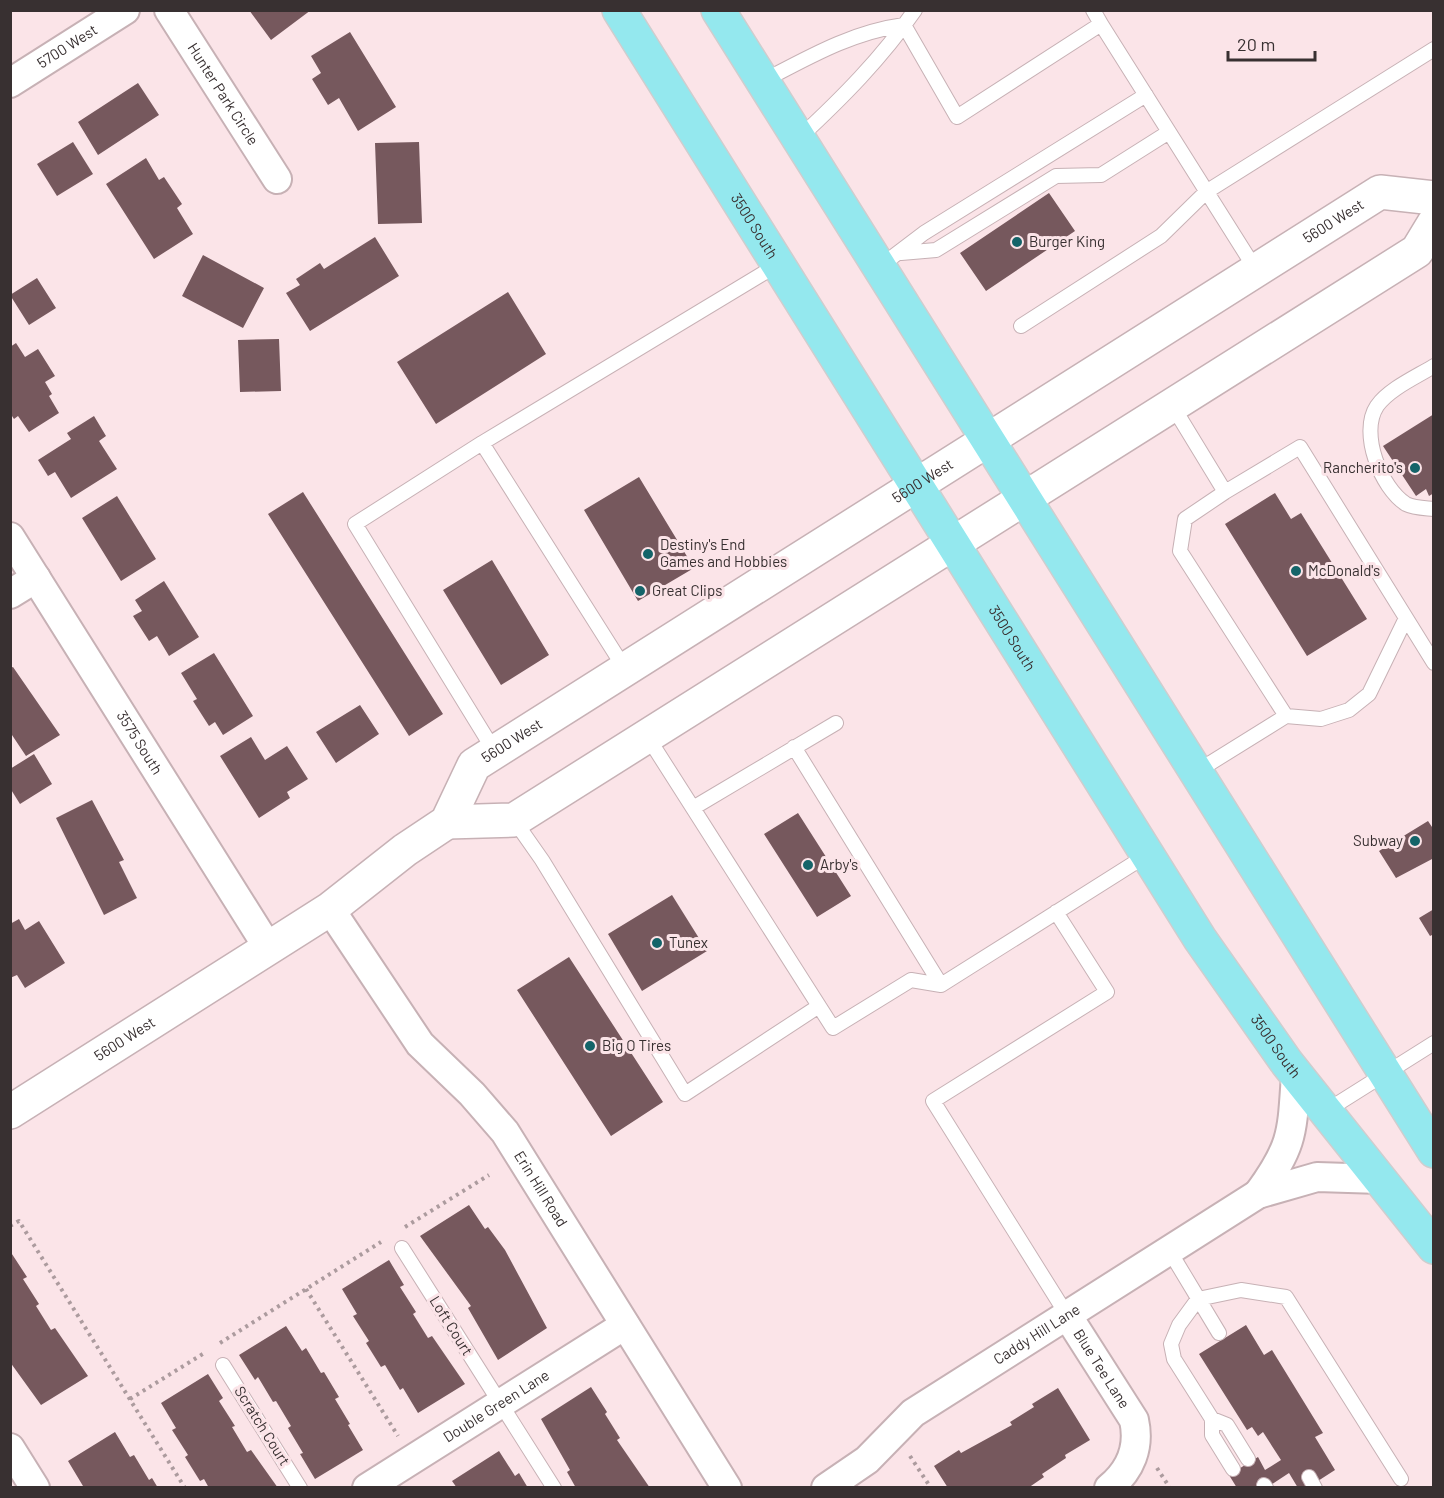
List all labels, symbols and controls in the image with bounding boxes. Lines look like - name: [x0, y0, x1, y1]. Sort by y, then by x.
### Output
- street label: 5700 West: [33, 20, 100, 71]
- scale bar: [1228, 24, 1315, 62]
- text: 20 m: [1237, 33, 1275, 55]
- street label: Hunter Park Circle: [184, 39, 263, 148]
- street label: 3500 South: [728, 190, 782, 262]
- street label: 5600 West: [1299, 195, 1367, 246]
- place label: Burger King: [1029, 232, 1105, 250]
- marker: Burger King: [1010, 235, 1024, 249]
- street label: 5600 West: [889, 454, 956, 506]
- place label: Rancherito's: [1323, 458, 1403, 476]
- marker: Rancherito's: [1408, 461, 1422, 475]
- place label: Destiny's End Games and Hobbies: [660, 535, 787, 570]
- marker: Destiny's End Games and Hobbies: [641, 547, 655, 561]
- place label: McDonald's: [1308, 561, 1380, 579]
- marker: McDonald's: [1289, 564, 1303, 578]
- place label: Great Clips: [652, 581, 722, 599]
- marker: Great Clips: [633, 584, 647, 598]
- street label: 3500 South: [986, 602, 1040, 674]
- street label: 3575 South: [113, 707, 167, 777]
- street label: 5600 West: [478, 714, 545, 766]
- place label: Subway: [1353, 831, 1403, 849]
- marker: Subway: [1408, 834, 1422, 848]
- place label: Arby's: [820, 855, 858, 873]
- marker: Arby's: [801, 858, 815, 872]
- place label: Tunex: [669, 933, 708, 951]
- marker: Tunex: [650, 936, 664, 950]
- street label: 3500 South: [1248, 1010, 1305, 1081]
- street label: 5600 West: [91, 1012, 158, 1064]
- place label: Big O Tires: [602, 1036, 671, 1054]
- marker: Big O Tires: [583, 1039, 597, 1053]
- street label: Erin Hill Road: [511, 1147, 572, 1230]
- street label: Loft Court: [427, 1292, 477, 1359]
- street label: Caddy Hill Lane: [990, 1300, 1083, 1368]
- street label: Blue Tee Lane: [1070, 1325, 1134, 1411]
- street label: Double Green Lane: [439, 1365, 552, 1446]
- street label: Scratch Court: [231, 1382, 294, 1468]

